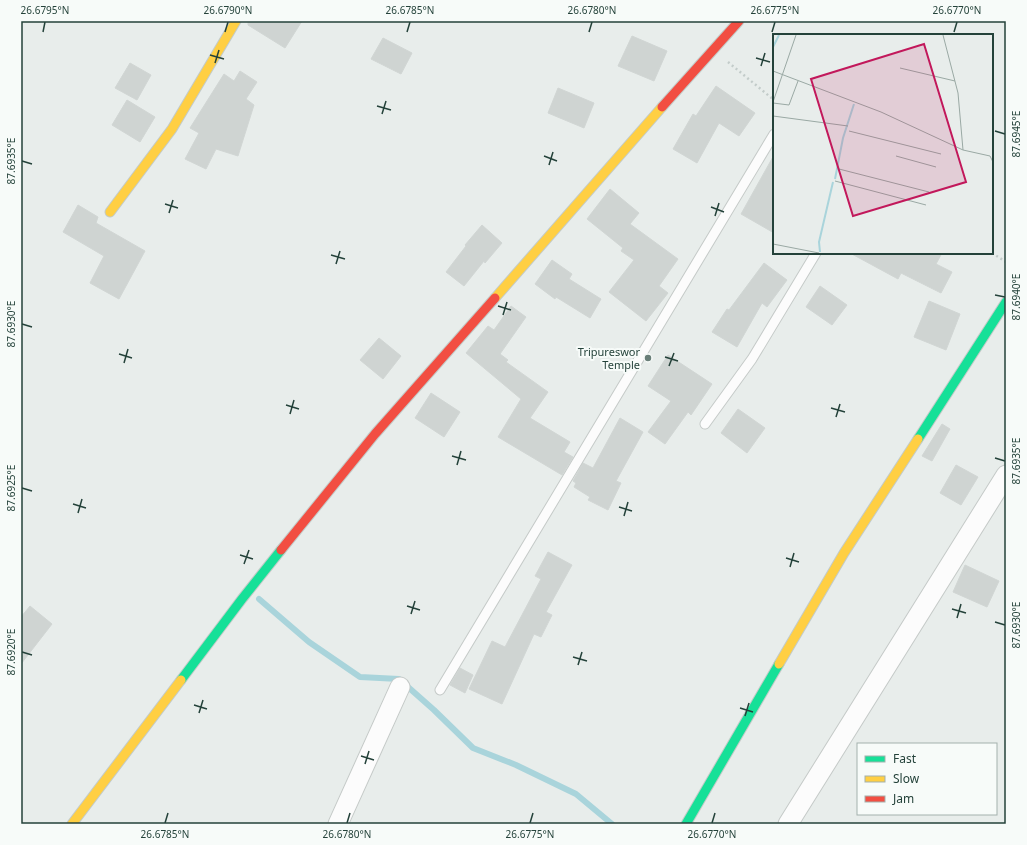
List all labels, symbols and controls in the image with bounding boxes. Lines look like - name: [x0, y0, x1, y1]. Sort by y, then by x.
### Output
- text: 26.6795°N: [21, 3, 69, 17]
- text: 26.6790°N: [204, 3, 252, 17]
- text: 26.6785°N: [386, 3, 434, 17]
- text: 26.6780°N: [568, 3, 616, 17]
- text: 26.6775°N: [751, 3, 799, 17]
- text: 26.6770°N: [933, 3, 981, 17]
- inset map: [773, 34, 993, 254]
- text: 87.6945°E: [1009, 111, 1023, 157]
- text: 87.6935°E: [4, 138, 18, 184]
- text: 87.6940°E: [1009, 274, 1023, 320]
- text: 87.6930°E: [4, 301, 18, 347]
- place label: Tripureswor Temple: [578, 344, 640, 372]
- marker: Tripureswor Temple: [643, 353, 653, 363]
- text: 87.6935°E: [1009, 438, 1023, 484]
- text: 87.6925°E: [4, 465, 18, 511]
- text: 87.6930°E: [1009, 602, 1023, 648]
- text: 87.6920°E: [4, 629, 18, 675]
- legend: [857, 743, 997, 815]
- text: Fast: [893, 750, 917, 767]
- text: Slow: [893, 770, 920, 787]
- text: Jam: [892, 790, 914, 807]
- text: 26.6785°N: [141, 827, 189, 841]
- text: 26.6780°N: [323, 827, 371, 841]
- text: 26.6775°N: [506, 827, 554, 841]
- text: 26.6770°N: [688, 827, 736, 841]

